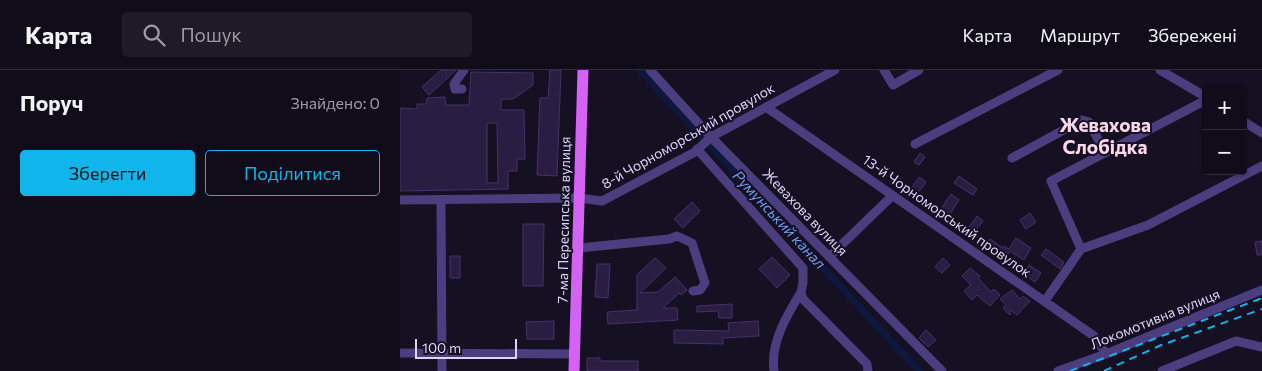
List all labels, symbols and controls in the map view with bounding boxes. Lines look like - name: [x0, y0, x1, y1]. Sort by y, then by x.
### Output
- search box: [122, 12, 472, 57]
- text: Карта: [25, 20, 92, 49]
- icon: search: [140, 21, 168, 49]
- text: Пошук: [180, 23, 242, 46]
- text: Карта: [962, 24, 1012, 46]
- text: Маршрут: [1040, 24, 1120, 46]
- text: Збережені: [1148, 24, 1237, 46]
- street label: 8-й Чорноморський провулок: [598, 79, 778, 192]
- map controls: [1202, 85, 1247, 175]
- button: +: [1202, 85, 1247, 130]
- text: Поруч: [20, 90, 83, 115]
- text: Знайдено: 0: [290, 93, 380, 112]
- district label: Жевахова Слобідка: [1059, 113, 1151, 158]
- button: −: [1202, 130, 1247, 175]
- street label: 7-ма Пересипська вулиця: [554, 136, 573, 304]
- button: Зберегти: [20, 150, 195, 196]
- button: Поділитися: [205, 150, 380, 196]
- street label: 13-й Чорноморський провулок: [860, 151, 1035, 281]
- street label: Жевахова вулиця: [759, 165, 851, 259]
- water label: Румунський канал: [730, 166, 830, 272]
- street label: Локомотивна вулиця: [1088, 285, 1222, 352]
- scale bar: [415, 336, 518, 359]
- text: 100 m: [422, 339, 461, 356]

